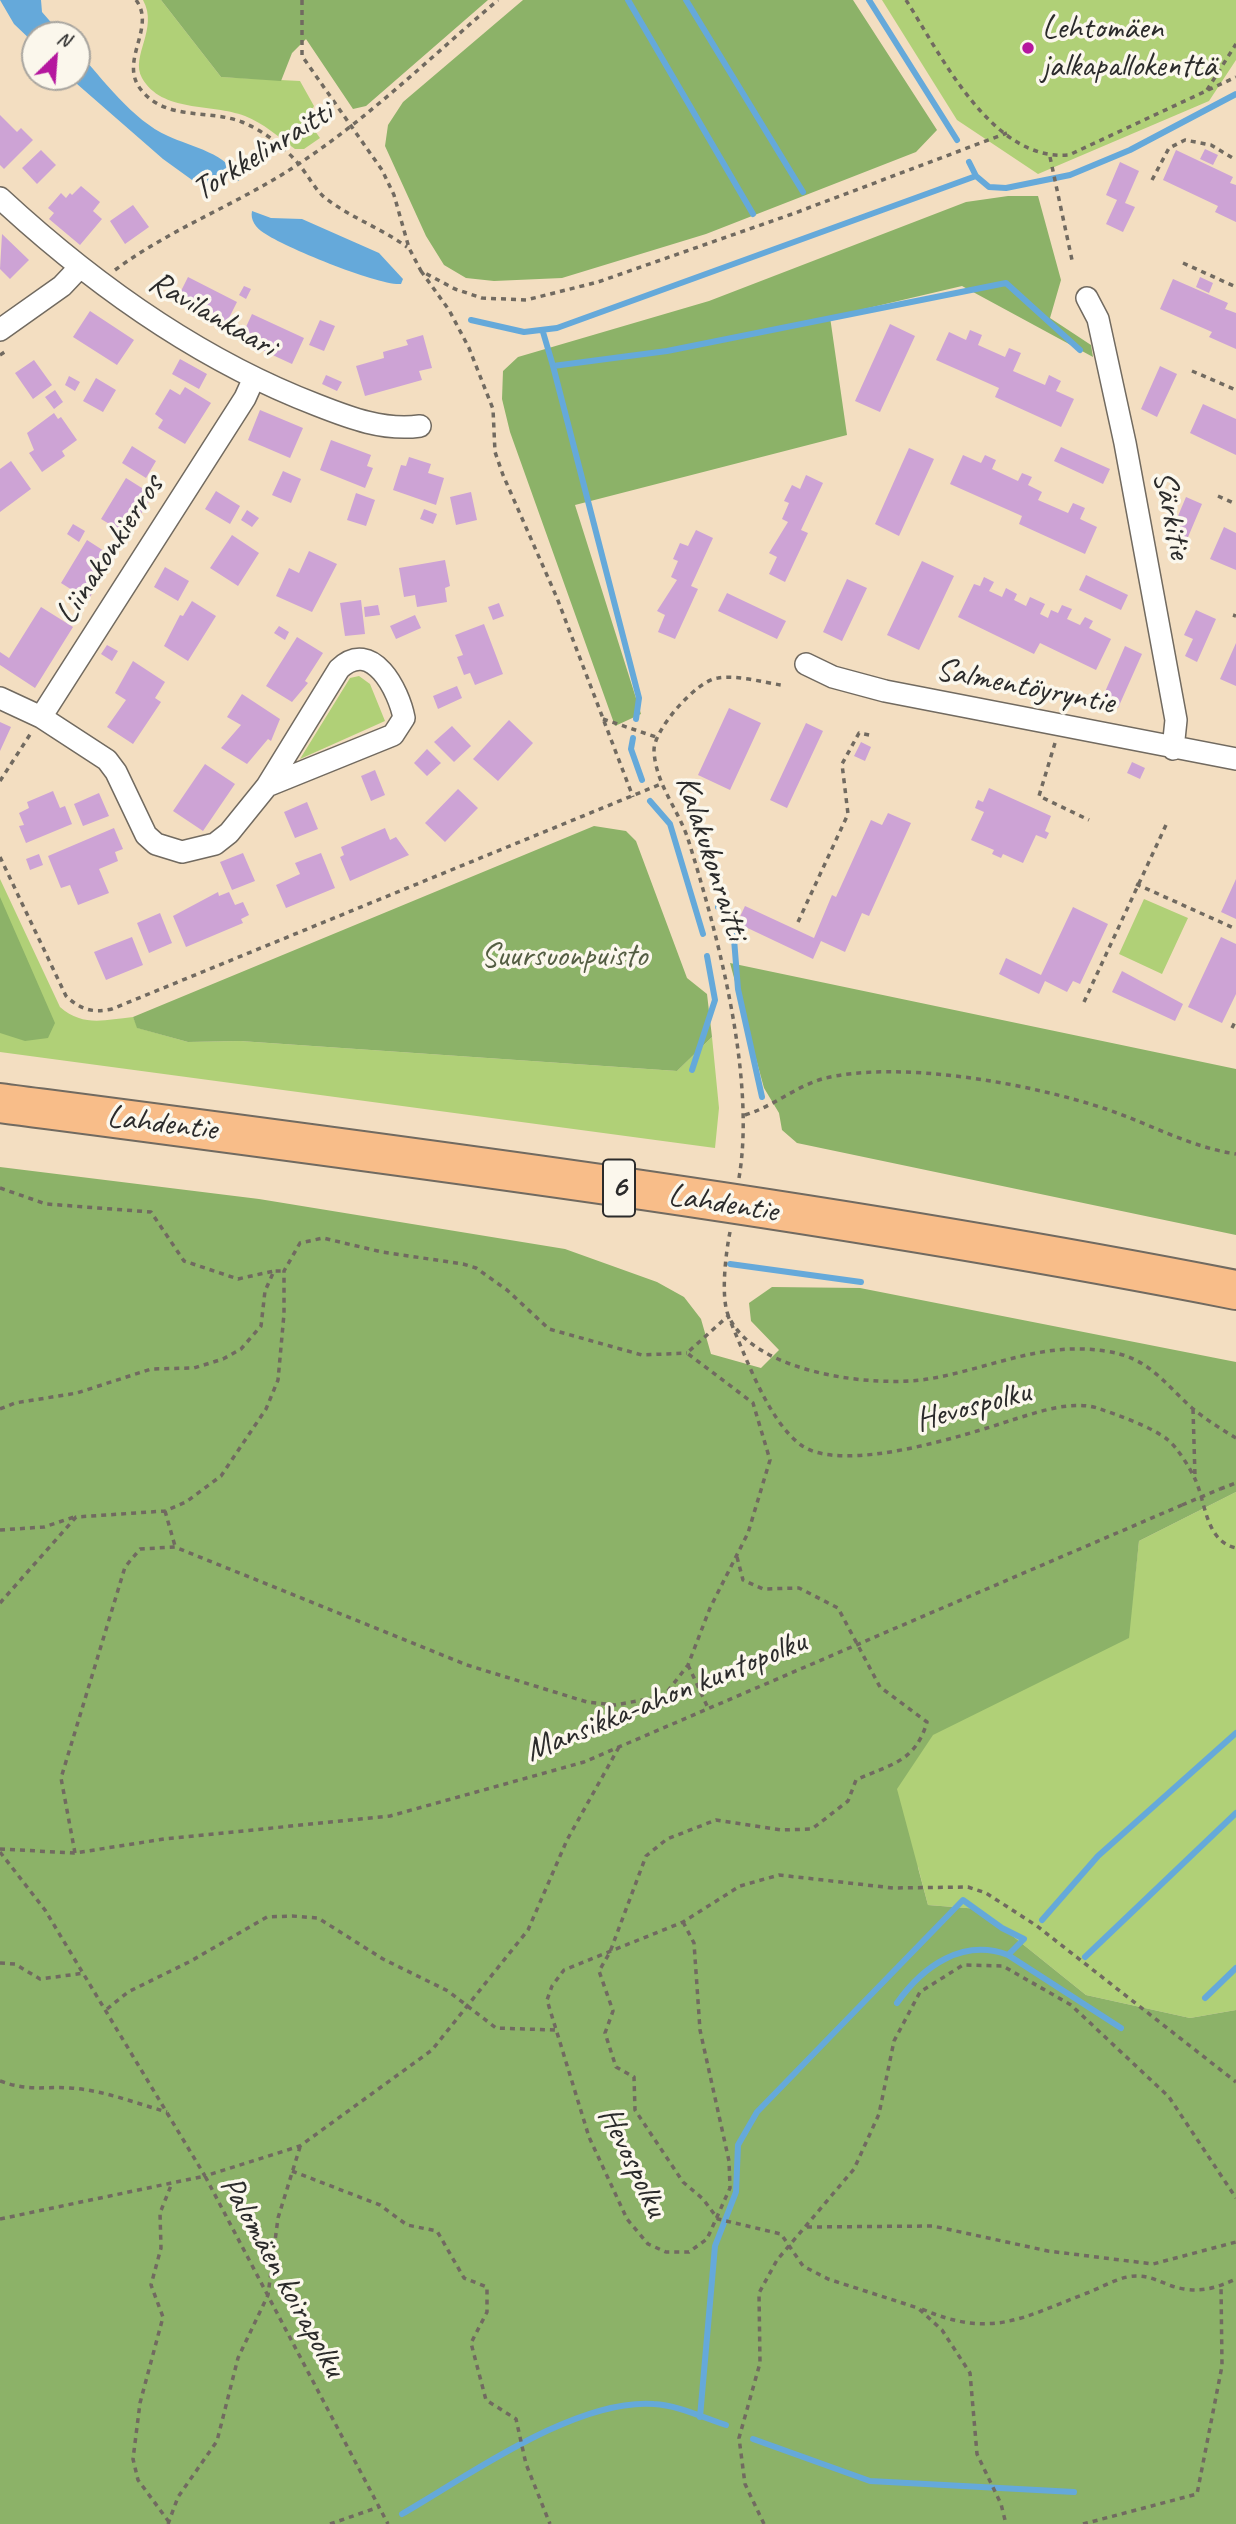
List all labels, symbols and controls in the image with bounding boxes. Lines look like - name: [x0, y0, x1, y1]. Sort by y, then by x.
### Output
- place label: Lehtomäen jalkapallokenttä: [1042, 9, 1217, 87]
- north arrow: [21, 21, 91, 91]
- text: N: [54, 25, 74, 52]
- marker: Lehtomäen jalkapallokenttä: [1020, 40, 1036, 56]
- street label: Torkkelinraitti: [186, 93, 340, 211]
- street label: Ravilankaari: [141, 263, 283, 367]
- street label: Liinakonkierros: [47, 468, 173, 632]
- street label: Särkitie: [1143, 468, 1199, 562]
- street label: Salmentöyryntie: [932, 650, 1118, 724]
- street label: Kalakukonraitti: [666, 771, 756, 945]
- park label: Suursuonpuisto: [481, 937, 647, 977]
- street label: Lahdentie: [105, 1098, 219, 1150]
- road number: 6: [603, 1160, 635, 1217]
- street label: Lahdentie: [666, 1176, 780, 1232]
- street label: Hevospolku: [911, 1373, 1035, 1441]
- street label: Mansikka-ahon kuntopolku: [520, 1623, 812, 1771]
- street label: Hevospolku: [589, 2101, 675, 2223]
- street label: Palomäen koirapolku: [211, 2170, 353, 2384]

